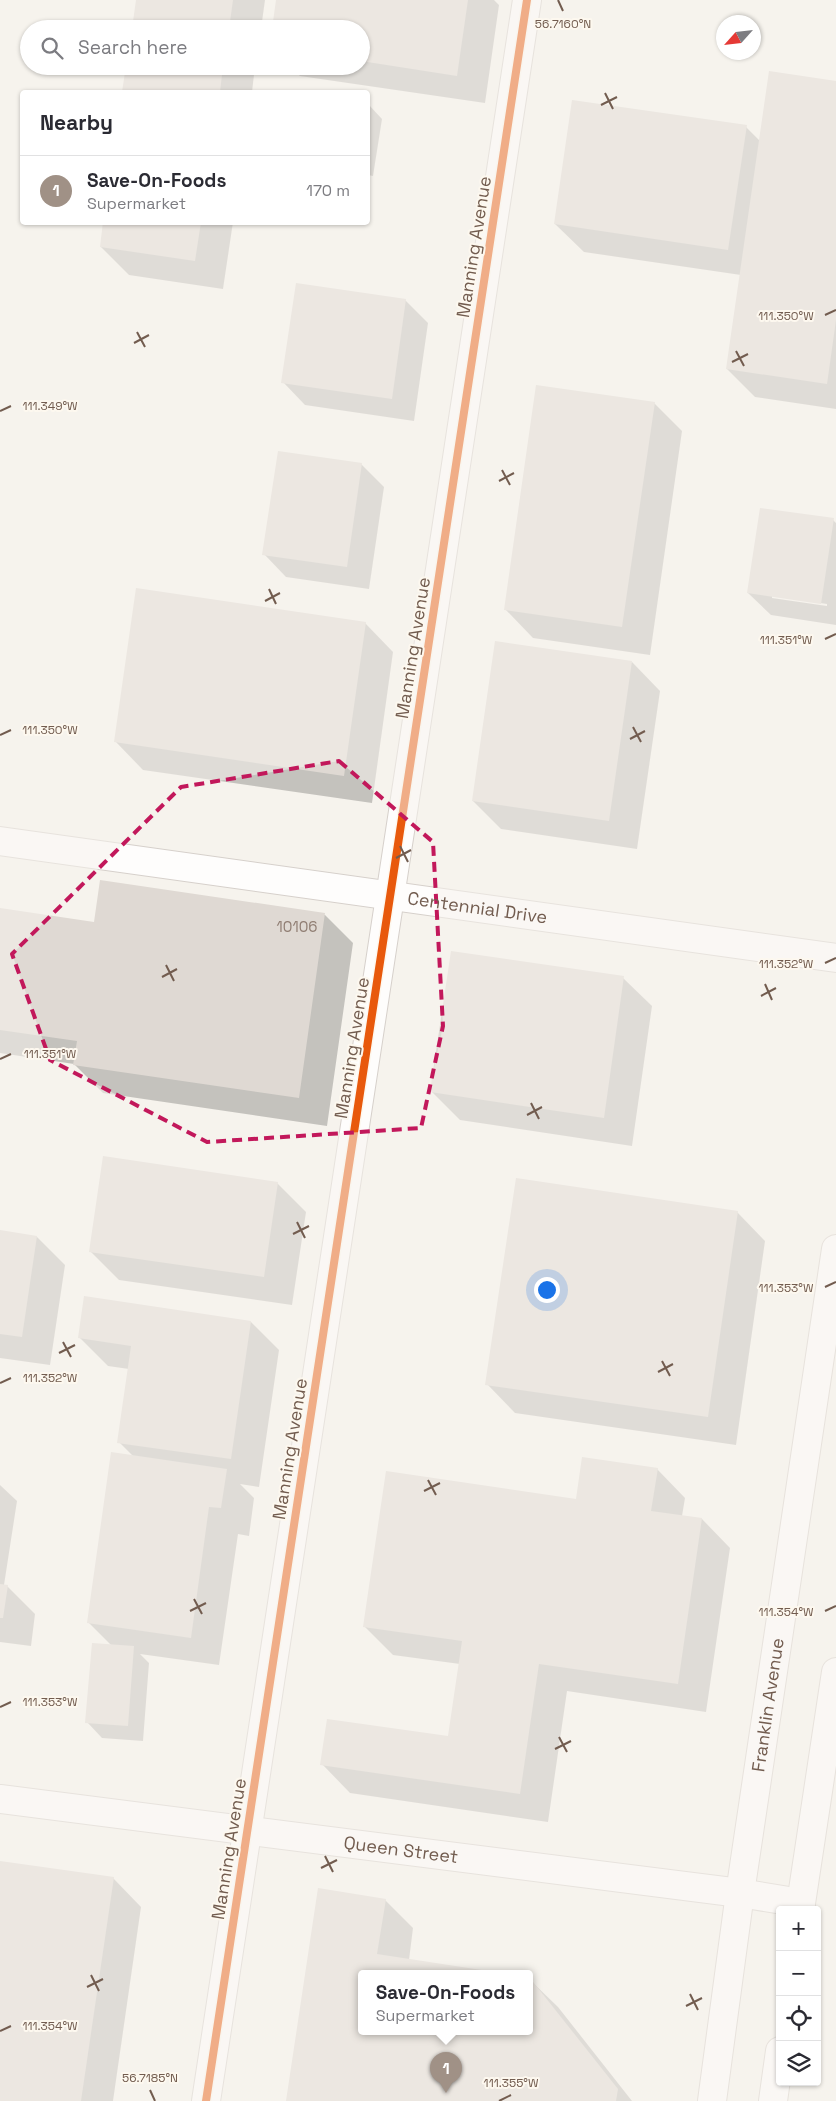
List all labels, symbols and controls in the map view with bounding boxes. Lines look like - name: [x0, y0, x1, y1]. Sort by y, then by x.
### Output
- north arrow: [716, 15, 761, 60]
- text: 56.7160°N: [535, 16, 591, 32]
- search box: [20, 20, 370, 75]
- icon: search: [38, 34, 66, 62]
- text: Search here: [78, 35, 188, 60]
- text: Nearby: [40, 109, 113, 136]
- text: Save-On-Foods: [87, 168, 226, 193]
- street label: Manning Avenue: [451, 175, 496, 319]
- text: 1: [52, 180, 60, 201]
- text: 170 m: [306, 180, 350, 201]
- text: Supermarket: [87, 193, 186, 214]
- text: 111.350°W: [758, 308, 814, 324]
- text: 111.349°W: [22, 398, 78, 414]
- street label: Manning Avenue: [390, 576, 435, 720]
- text: 111.351°W: [760, 632, 813, 648]
- text: 111.350°W: [22, 722, 78, 738]
- street label: Centennial Drive: [406, 886, 549, 928]
- house number: 10106: [277, 917, 317, 936]
- text: 111.352°W: [759, 956, 814, 972]
- street label: Manning Avenue: [329, 976, 374, 1120]
- text: 111.351°W: [24, 1046, 77, 1062]
- your location: [534, 1277, 560, 1303]
- text: 111.353°W: [759, 1280, 814, 1296]
- text: 111.352°W: [23, 1370, 78, 1386]
- street label: Manning Avenue: [267, 1377, 312, 1521]
- text: 111.354°W: [758, 1604, 814, 1620]
- street label: Franklin Avenue: [746, 1636, 789, 1773]
- text: 111.353°W: [23, 1694, 78, 1710]
- street label: Manning Avenue: [206, 1777, 251, 1921]
- street label: Queen Street: [342, 1831, 459, 1868]
- map controls: [776, 1906, 821, 2086]
- button: +: [776, 1906, 821, 1951]
- button: −: [776, 1951, 821, 1996]
- popup: [358, 1970, 533, 2035]
- text: Save-On-Foods: [376, 1980, 515, 2005]
- button: locate: [776, 1996, 821, 2041]
- text: Supermarket: [376, 2005, 475, 2026]
- text: 111.354°W: [22, 2018, 78, 2034]
- button: layers: [776, 2041, 821, 2086]
- pin: 1: [430, 2052, 462, 2093]
- text: 56.7185°N: [122, 2070, 178, 2086]
- text: 111.355°W: [484, 2075, 539, 2091]

